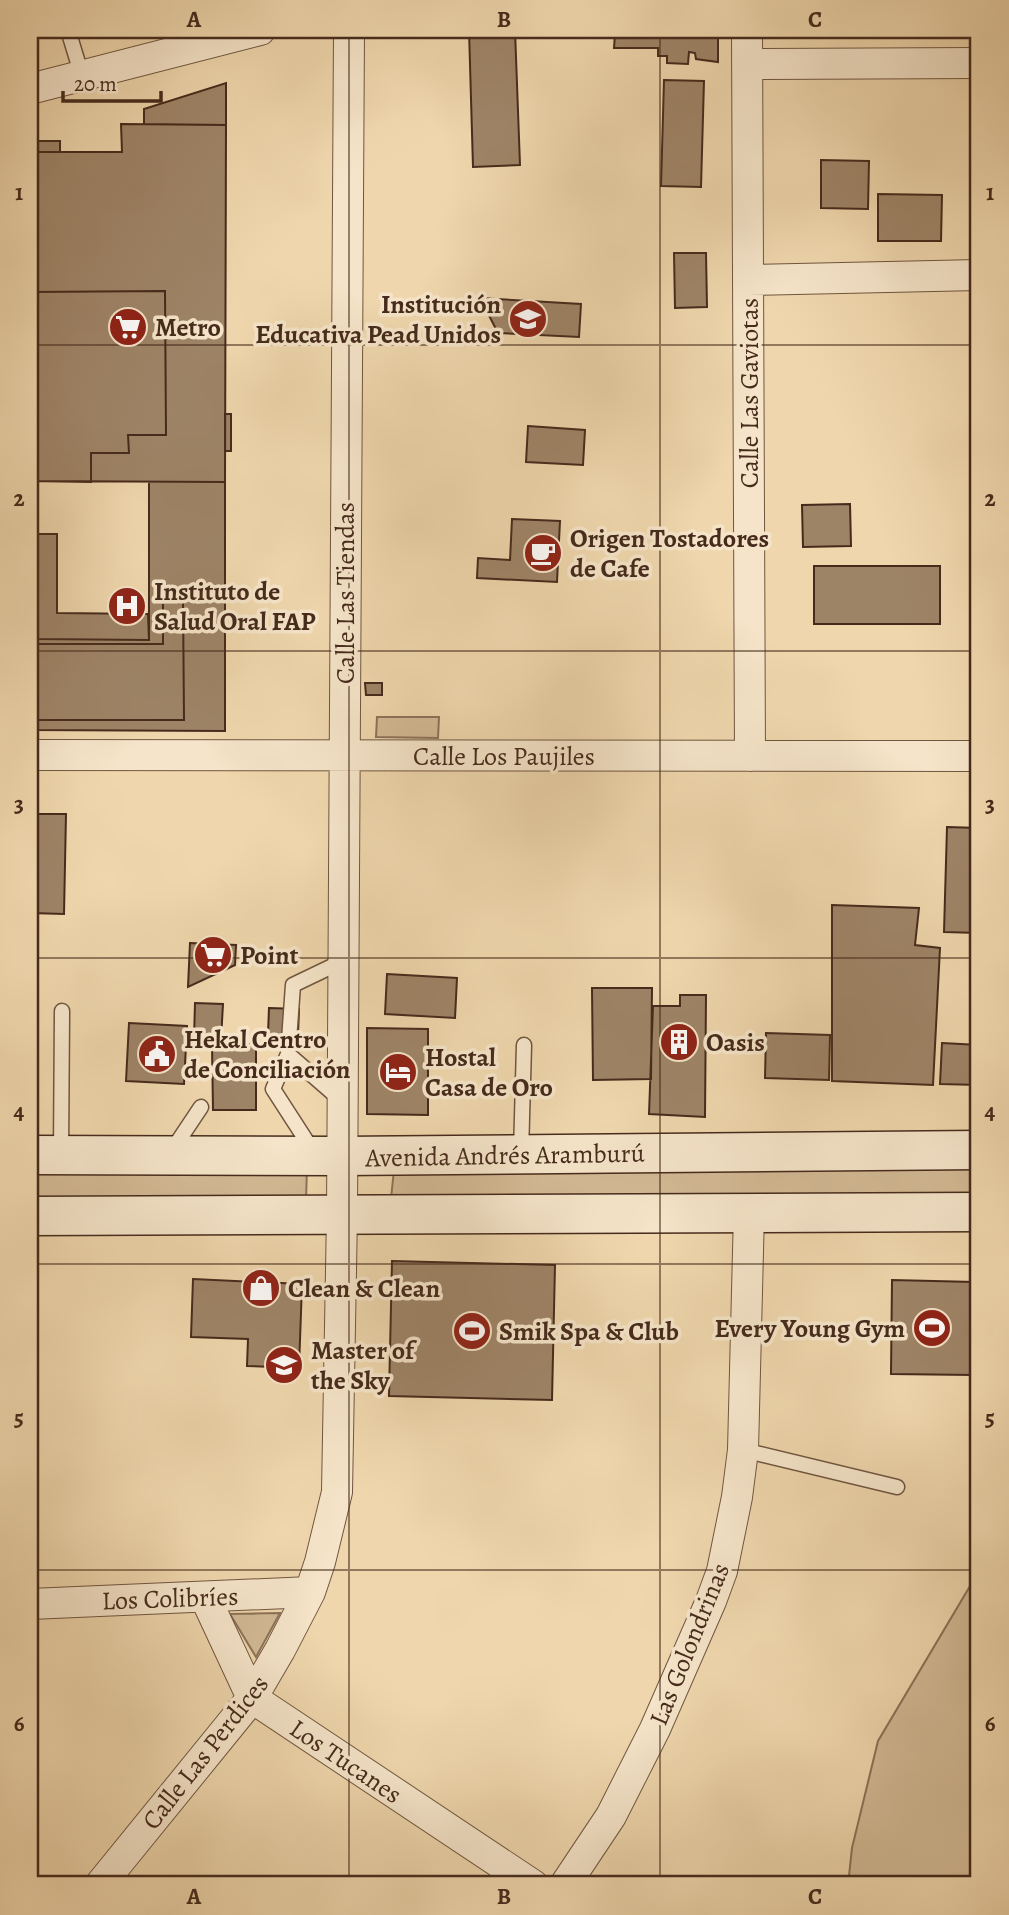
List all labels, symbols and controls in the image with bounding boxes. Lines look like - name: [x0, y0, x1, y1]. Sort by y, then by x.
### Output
- text: A: [186, 4, 202, 35]
- text: B: [497, 4, 511, 35]
- text: C: [808, 4, 822, 35]
- scale bar: [63, 60, 161, 104]
- text: 20 m: [74, 70, 117, 98]
- text: 1: [15, 177, 23, 208]
- text: 1: [986, 177, 994, 208]
- place label: Institución Educativa Pead Unidos: [255, 287, 501, 352]
- school or university icon: Institución Educativa Pead Unidos: [507, 298, 549, 340]
- street label: Calle Las Gaviotas: [732, 298, 767, 488]
- supermarket icon: Metro: [107, 306, 149, 348]
- place label: Metro: [155, 310, 221, 345]
- text: 2: [13, 483, 25, 514]
- text: 2: [984, 483, 996, 514]
- street label: Calle Las Tiendas: [328, 502, 363, 684]
- place label: Origen Tostadores de Cafe: [570, 521, 769, 586]
- cafe icon: Origen Tostadores de Cafe: [522, 532, 564, 574]
- place label: Instituto de Salud Oral FAP: [154, 574, 316, 639]
- hospital icon: Instituto de Salud Oral FAP: [106, 585, 148, 627]
- street label: Calle Los Paujiles: [413, 739, 595, 774]
- text: 3: [14, 789, 24, 820]
- text: 3: [985, 789, 995, 820]
- supermarket icon: Point: [192, 934, 234, 976]
- place label: Point: [240, 938, 299, 973]
- building icon: Oasis: [658, 1021, 700, 1063]
- place label: Hekal Centro de Conciliación: [184, 1022, 351, 1087]
- place label: Oasis: [706, 1025, 765, 1060]
- public building icon: Hekal Centro de Conciliación: [136, 1033, 178, 1075]
- place label: Hostal Casa de Oro: [425, 1040, 553, 1105]
- hotel icon: Hostal Casa de Oro: [377, 1051, 419, 1093]
- text: 4: [14, 1096, 25, 1127]
- text: 4: [985, 1096, 996, 1127]
- street label: Avenida Andrés Aramburú: [364, 1136, 646, 1175]
- shop icon: Clean & Clean: [240, 1267, 282, 1309]
- place label: Clean & Clean: [288, 1271, 440, 1306]
- sports icon: Every Young Gym: [911, 1307, 953, 1349]
- sports icon: Smik Spa & Club: [451, 1310, 493, 1352]
- place label: Every Young Gym: [714, 1311, 905, 1346]
- place label: Smik Spa & Club: [499, 1314, 679, 1349]
- place label: Master of the Sky: [311, 1333, 418, 1398]
- school or university icon: Master of the Sky: [263, 1344, 305, 1386]
- text: 5: [14, 1402, 24, 1433]
- text: 5: [985, 1402, 995, 1433]
- street label: Las Golondrinas: [641, 1558, 738, 1731]
- street label: Los Colibríes: [101, 1579, 239, 1618]
- street label: Calle Las Perdices: [134, 1668, 277, 1837]
- text: 6: [14, 1708, 25, 1739]
- text: 6: [985, 1708, 996, 1739]
- street label: Los Tucanes: [283, 1711, 409, 1812]
- text: A: [186, 1881, 202, 1912]
- text: B: [497, 1881, 511, 1912]
- text: C: [808, 1881, 822, 1912]

